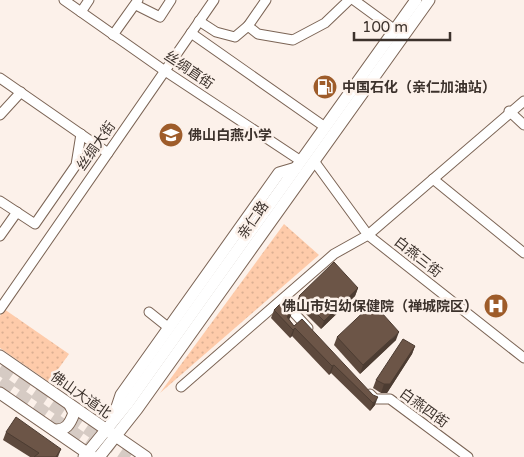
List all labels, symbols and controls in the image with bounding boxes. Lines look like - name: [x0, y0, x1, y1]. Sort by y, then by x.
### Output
- scale bar: [354, 10, 450, 42]
- text: 100 m: [362, 18, 408, 36]
- street label: 丝绸直街: [161, 47, 217, 93]
- fuel station icon: 中国石化（亲仁加油站）: [312, 74, 338, 100]
- place label: 中国石化（亲仁加油站）: [342, 79, 496, 96]
- street label: 丝绸大街: [73, 118, 119, 174]
- school or university icon: 佛山白燕小学: [158, 122, 184, 148]
- place label: 佛山白燕小学: [188, 127, 272, 144]
- street label: 亲仁路: [234, 198, 272, 242]
- street label: 白燕三街: [391, 233, 445, 281]
- hospital icon: 佛山市妇幼保健院（禅城院区）: [483, 293, 509, 319]
- place label: 佛山市妇幼保健院（禅城院区）: [282, 298, 478, 315]
- street label: 佛山大道北: [47, 368, 115, 422]
- street label: 白燕四街: [396, 385, 452, 431]

